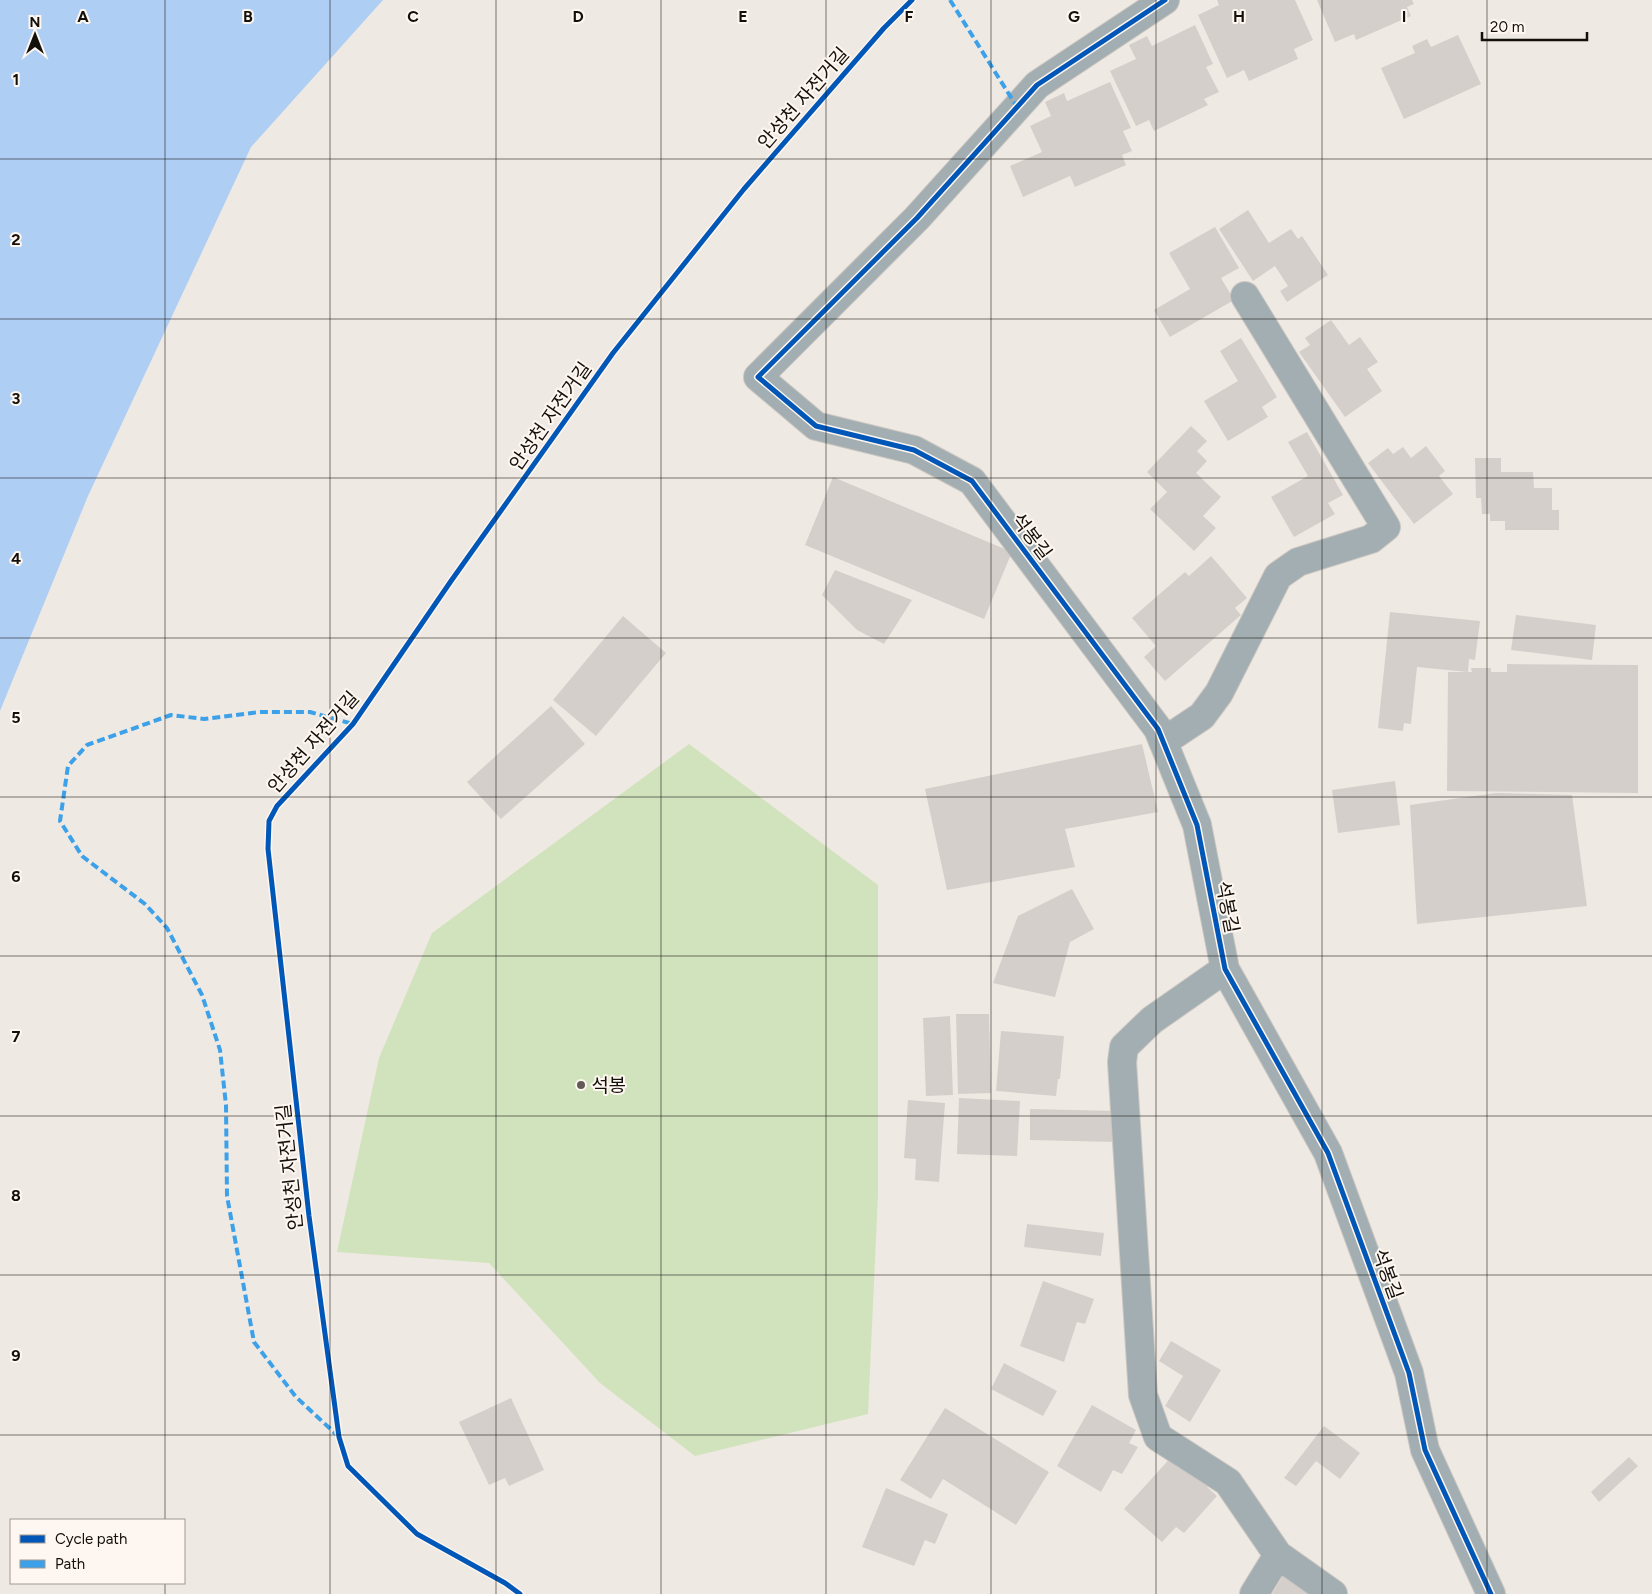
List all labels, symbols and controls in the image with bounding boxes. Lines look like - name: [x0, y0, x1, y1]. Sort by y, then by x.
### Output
- text: A: [77, 7, 89, 26]
- text: B: [243, 7, 253, 26]
- text: C: [407, 7, 419, 26]
- text: D: [572, 7, 584, 26]
- text: E: [738, 7, 748, 26]
- text: F: [905, 7, 914, 26]
- text: G: [1068, 7, 1080, 26]
- text: H: [1233, 7, 1245, 26]
- text: I: [1402, 7, 1406, 26]
- north arrow: [10, 10, 60, 60]
- scale bar: [1482, 10, 1587, 42]
- text: N: [30, 14, 40, 31]
- text: 20 m: [1490, 18, 1524, 36]
- street label: 안성천 자전거길: [753, 43, 854, 154]
- text: 1: [13, 70, 19, 89]
- text: 2: [11, 230, 21, 249]
- street label: 안성천 자전거길: [505, 358, 596, 475]
- text: 3: [12, 389, 21, 408]
- street label: 석봉길: [1007, 508, 1057, 564]
- text: 4: [11, 549, 21, 568]
- street label: 안성천 자전거길: [263, 687, 364, 798]
- text: 5: [11, 708, 21, 727]
- text: 6: [11, 867, 21, 886]
- street label: 석봉길: [1211, 879, 1244, 935]
- text: 7: [12, 1027, 21, 1046]
- place label: 석봉: [591, 1074, 626, 1097]
- marker: 석봉: [575, 1079, 587, 1091]
- street label: 안성천 자전거길: [271, 1103, 308, 1231]
- text: 8: [11, 1186, 21, 1205]
- street label: 석봉길: [1368, 1246, 1407, 1303]
- text: 9: [11, 1346, 21, 1365]
- legend: [10, 1519, 185, 1584]
- text: Cycle path: [55, 1530, 127, 1548]
- text: Path: [55, 1555, 85, 1573]

